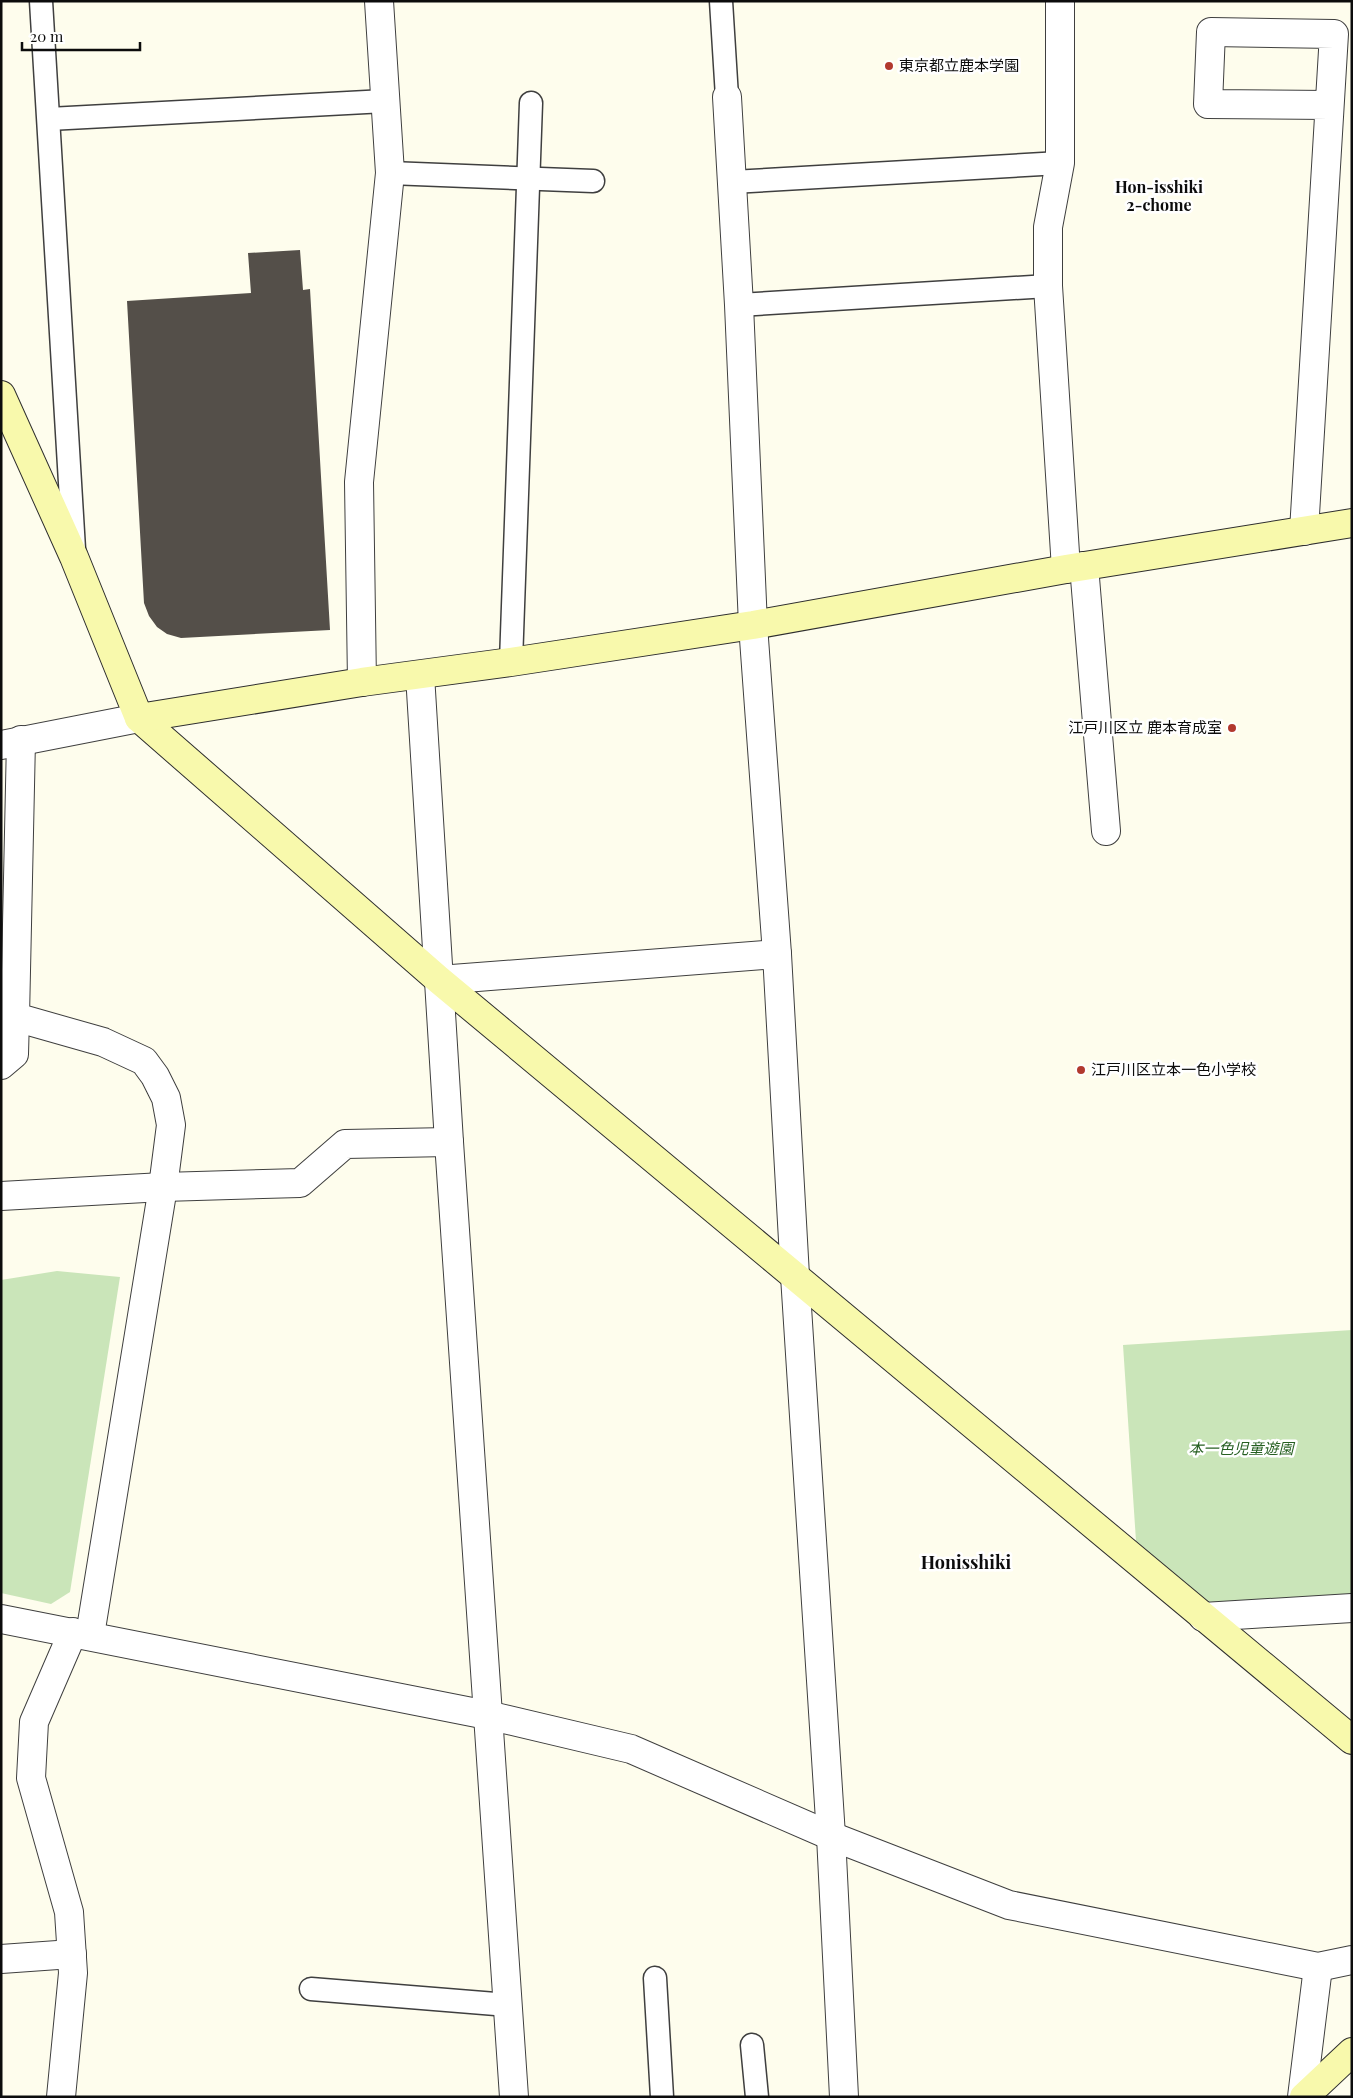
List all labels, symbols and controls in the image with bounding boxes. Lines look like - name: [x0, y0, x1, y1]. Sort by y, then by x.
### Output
- scale bar: [22, 20, 140, 52]
- text: 20 m: [30, 26, 64, 46]
- place label: 東京都立鹿本学園: [899, 55, 1019, 75]
- marker: 東京都立鹿本学園: [883, 60, 895, 72]
- district label: Hon-isshiki 2-chome: [1115, 176, 1203, 215]
- place label: 江戸川区立 鹿本育成室: [1068, 717, 1222, 737]
- marker: 江戸川区立 鹿本育成室: [1226, 722, 1238, 734]
- place label: 江戸川区立本一色小学校: [1091, 1059, 1256, 1079]
- marker: 江戸川区立本一色小学校: [1075, 1064, 1087, 1076]
- park label: 本一色児童遊園: [1188, 1438, 1295, 1458]
- district label: Honisshiki: [921, 1550, 1012, 1574]

